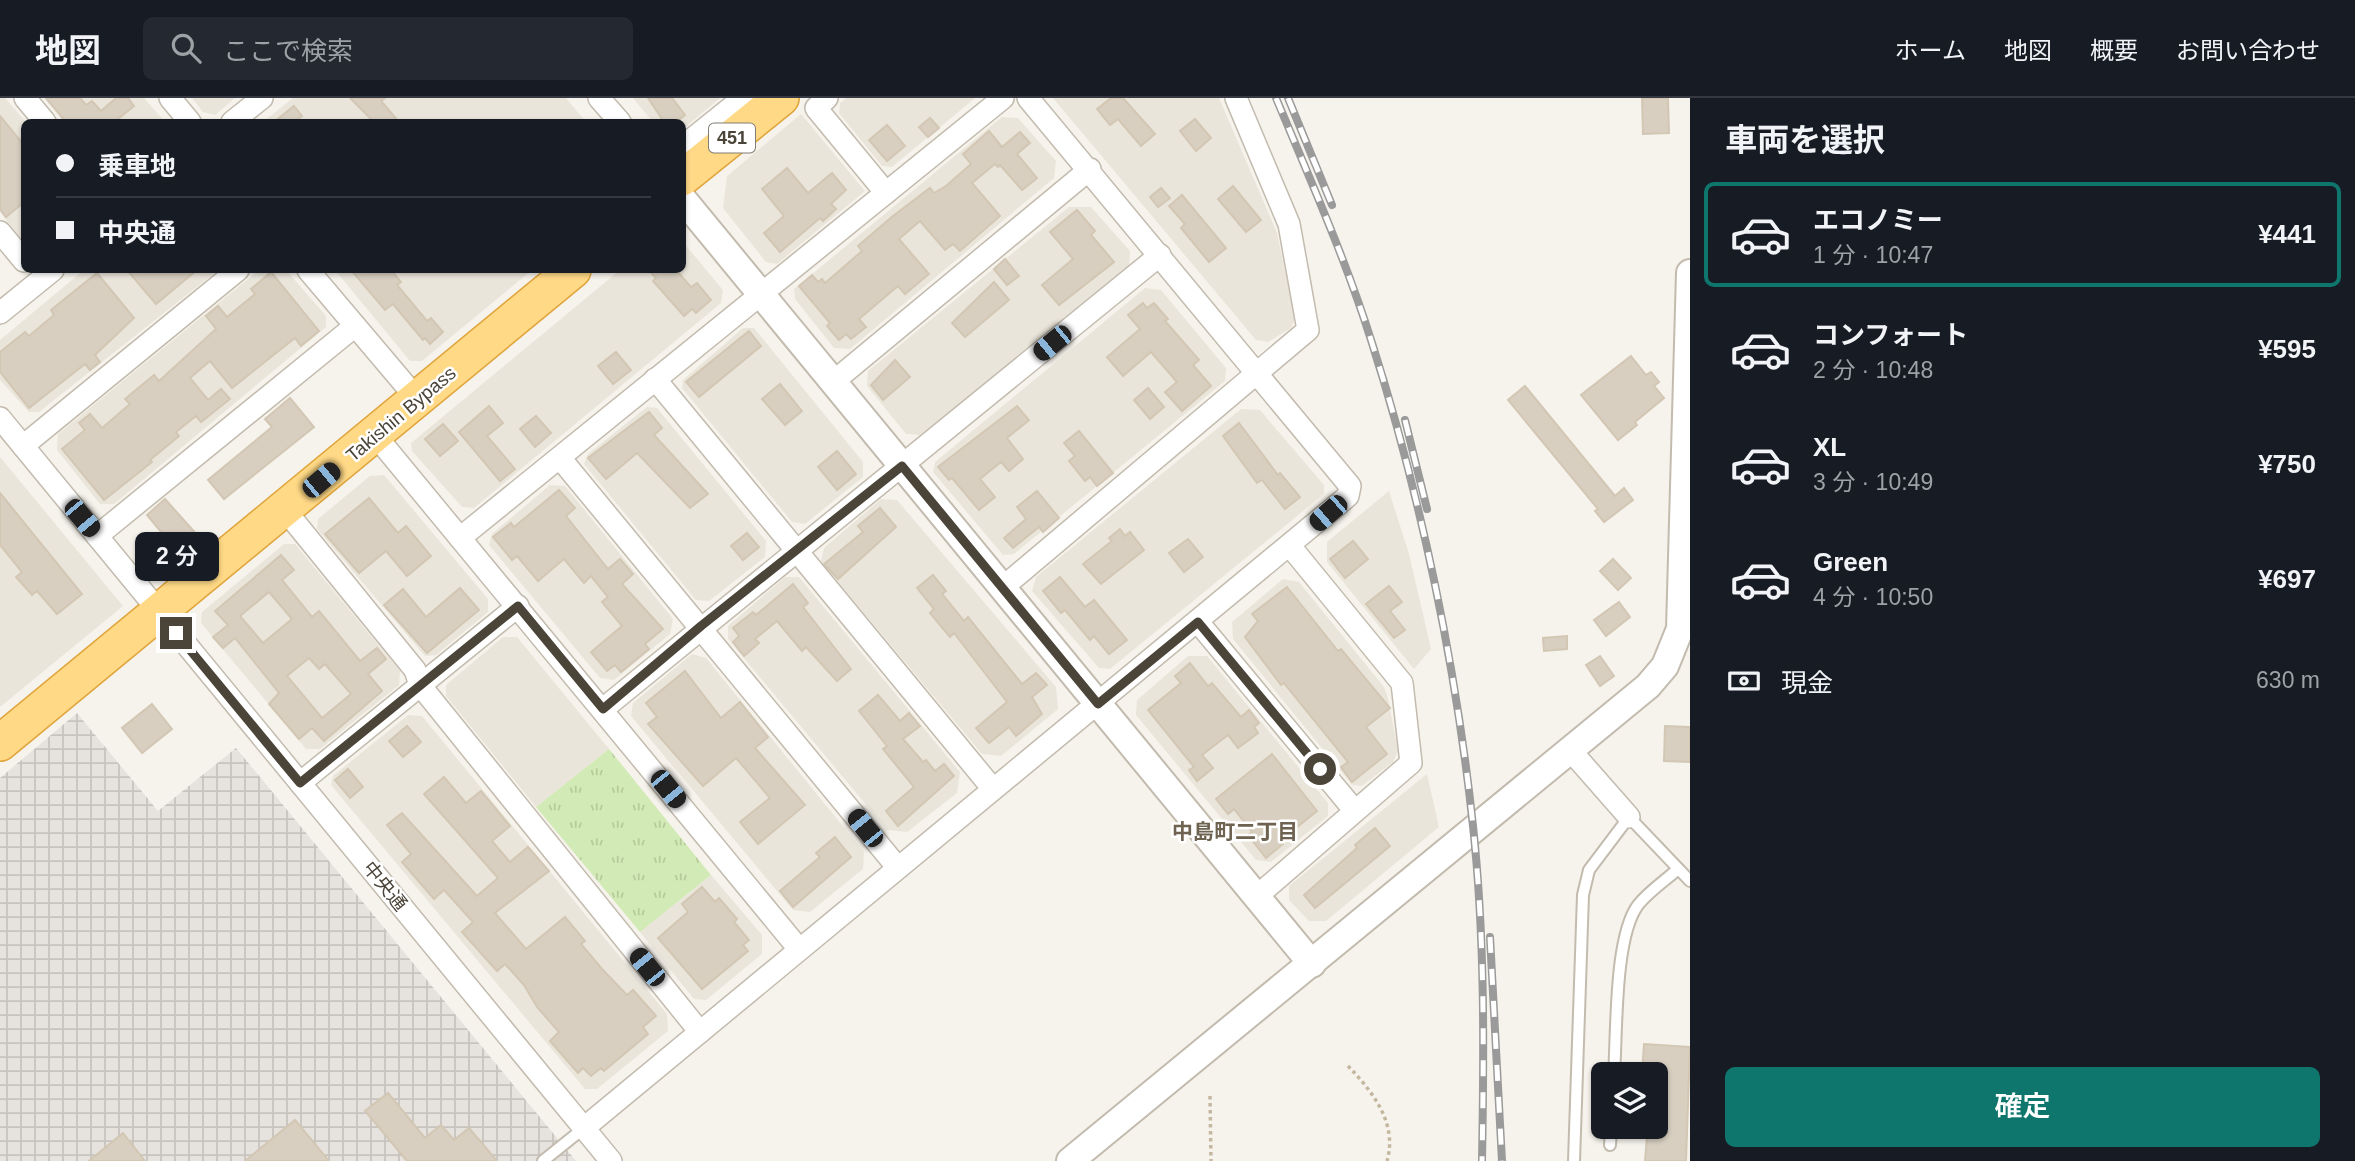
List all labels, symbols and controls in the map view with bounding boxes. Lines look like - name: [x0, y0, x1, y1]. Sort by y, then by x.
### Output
- search box: [143, 17, 633, 80]
- icon: search: [167, 29, 205, 67]
- text: 地図: [35, 32, 101, 69]
- text: ここで検索: [223, 36, 353, 66]
- text: ホーム: [1895, 37, 1966, 64]
- text: 地図: [2004, 37, 2052, 64]
- text: 概要: [2090, 37, 2138, 64]
- text: お問い合わせ: [2176, 37, 2320, 64]
- text: 車両を選択: [1725, 122, 1885, 158]
- road number: 451: [709, 124, 755, 153]
- text: 乗車地: [98, 151, 176, 181]
- icon: car: [1729, 203, 1792, 266]
- text: エコノミー: [1813, 205, 1943, 235]
- text: 中央通: [98, 218, 176, 248]
- text: ¥441: [2258, 219, 2316, 249]
- text: 1 分 · 10:47: [1813, 242, 1933, 268]
- icon: car: [1729, 318, 1792, 381]
- text: コンフォート: [1813, 320, 1968, 350]
- car: [1030, 322, 1075, 364]
- text: ¥595: [2258, 334, 2316, 364]
- text: 2 分 · 10:48: [1813, 357, 1933, 383]
- street label: Takishin Bypass: [342, 362, 460, 466]
- text: XL: [1813, 432, 1846, 462]
- icon: car: [1729, 433, 1792, 496]
- text: ¥750: [2258, 449, 2316, 479]
- car: [299, 458, 344, 502]
- text: 3 分 · 10:49: [1813, 469, 1933, 495]
- car: [1306, 491, 1351, 535]
- car: [61, 495, 104, 541]
- callout: 2 分: [134, 532, 218, 580]
- text: 2 分: [156, 543, 198, 569]
- text: Green: [1813, 547, 1888, 577]
- icon: car: [1729, 548, 1792, 611]
- text: ¥697: [2258, 564, 2316, 594]
- text: 4 分 · 10:50: [1813, 584, 1933, 610]
- route end: [160, 617, 192, 649]
- icon: cash: [1725, 662, 1763, 700]
- text: 630 m: [2256, 667, 2320, 693]
- text: 現金: [1781, 668, 1833, 698]
- route start: [1304, 753, 1336, 785]
- car: [647, 766, 690, 812]
- car: [844, 805, 887, 851]
- district label: 中島町二丁目: [1172, 820, 1298, 843]
- street label: 中央通: [359, 857, 411, 915]
- car: [626, 944, 669, 990]
- map controls: [1591, 1062, 1668, 1139]
- button: layers: [1591, 1062, 1668, 1139]
- button: 確定: [1725, 1067, 2320, 1147]

